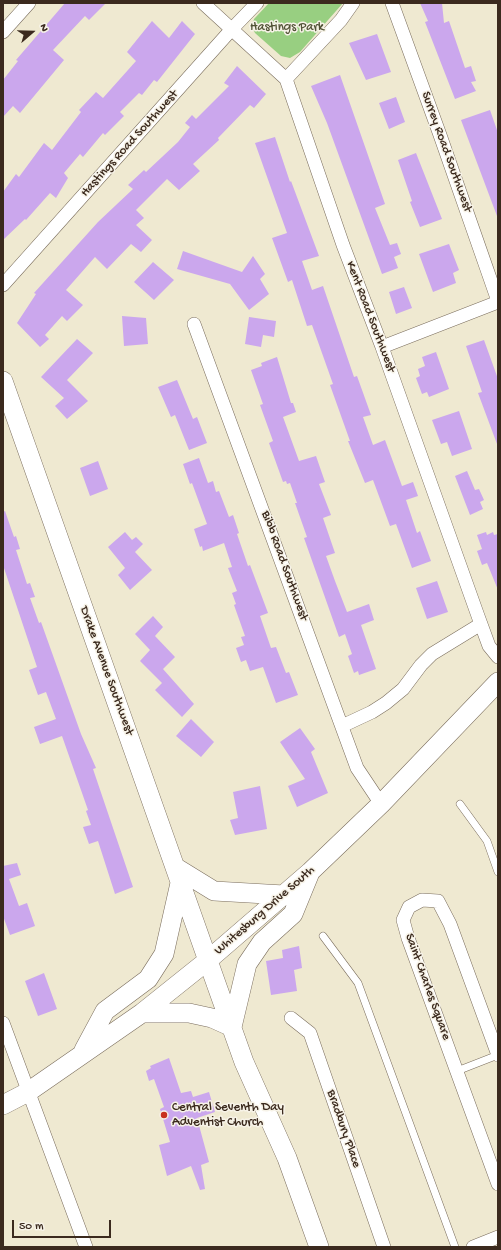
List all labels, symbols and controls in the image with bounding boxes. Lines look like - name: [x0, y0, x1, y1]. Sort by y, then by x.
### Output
- north arrow: [12, 12, 52, 52]
- park label: Hastings Park: [250, 20, 324, 36]
- text: N: [36, 22, 50, 33]
- street label: Hastings Road Southwest: [78, 87, 182, 201]
- street label: Surrey Road Southwest: [417, 90, 475, 214]
- street label: Kent Road Southwest: [342, 259, 398, 375]
- street label: Bibb Road Southwest: [257, 509, 311, 623]
- street label: Drake Avenue Southwest: [75, 604, 137, 738]
- street label: Whitesburg Drive South: [211, 863, 319, 959]
- street label: Saint Charles Square: [400, 932, 454, 1042]
- street label: Bradbury Place: [322, 1088, 364, 1170]
- place label: Central Seventh Day Adventist Church: [172, 1100, 284, 1131]
- marker: Central Seventh Day Adventist Church: [159, 1110, 169, 1120]
- scale bar: [14, 1212, 113, 1238]
- text: 50 m: [19, 1220, 44, 1234]

